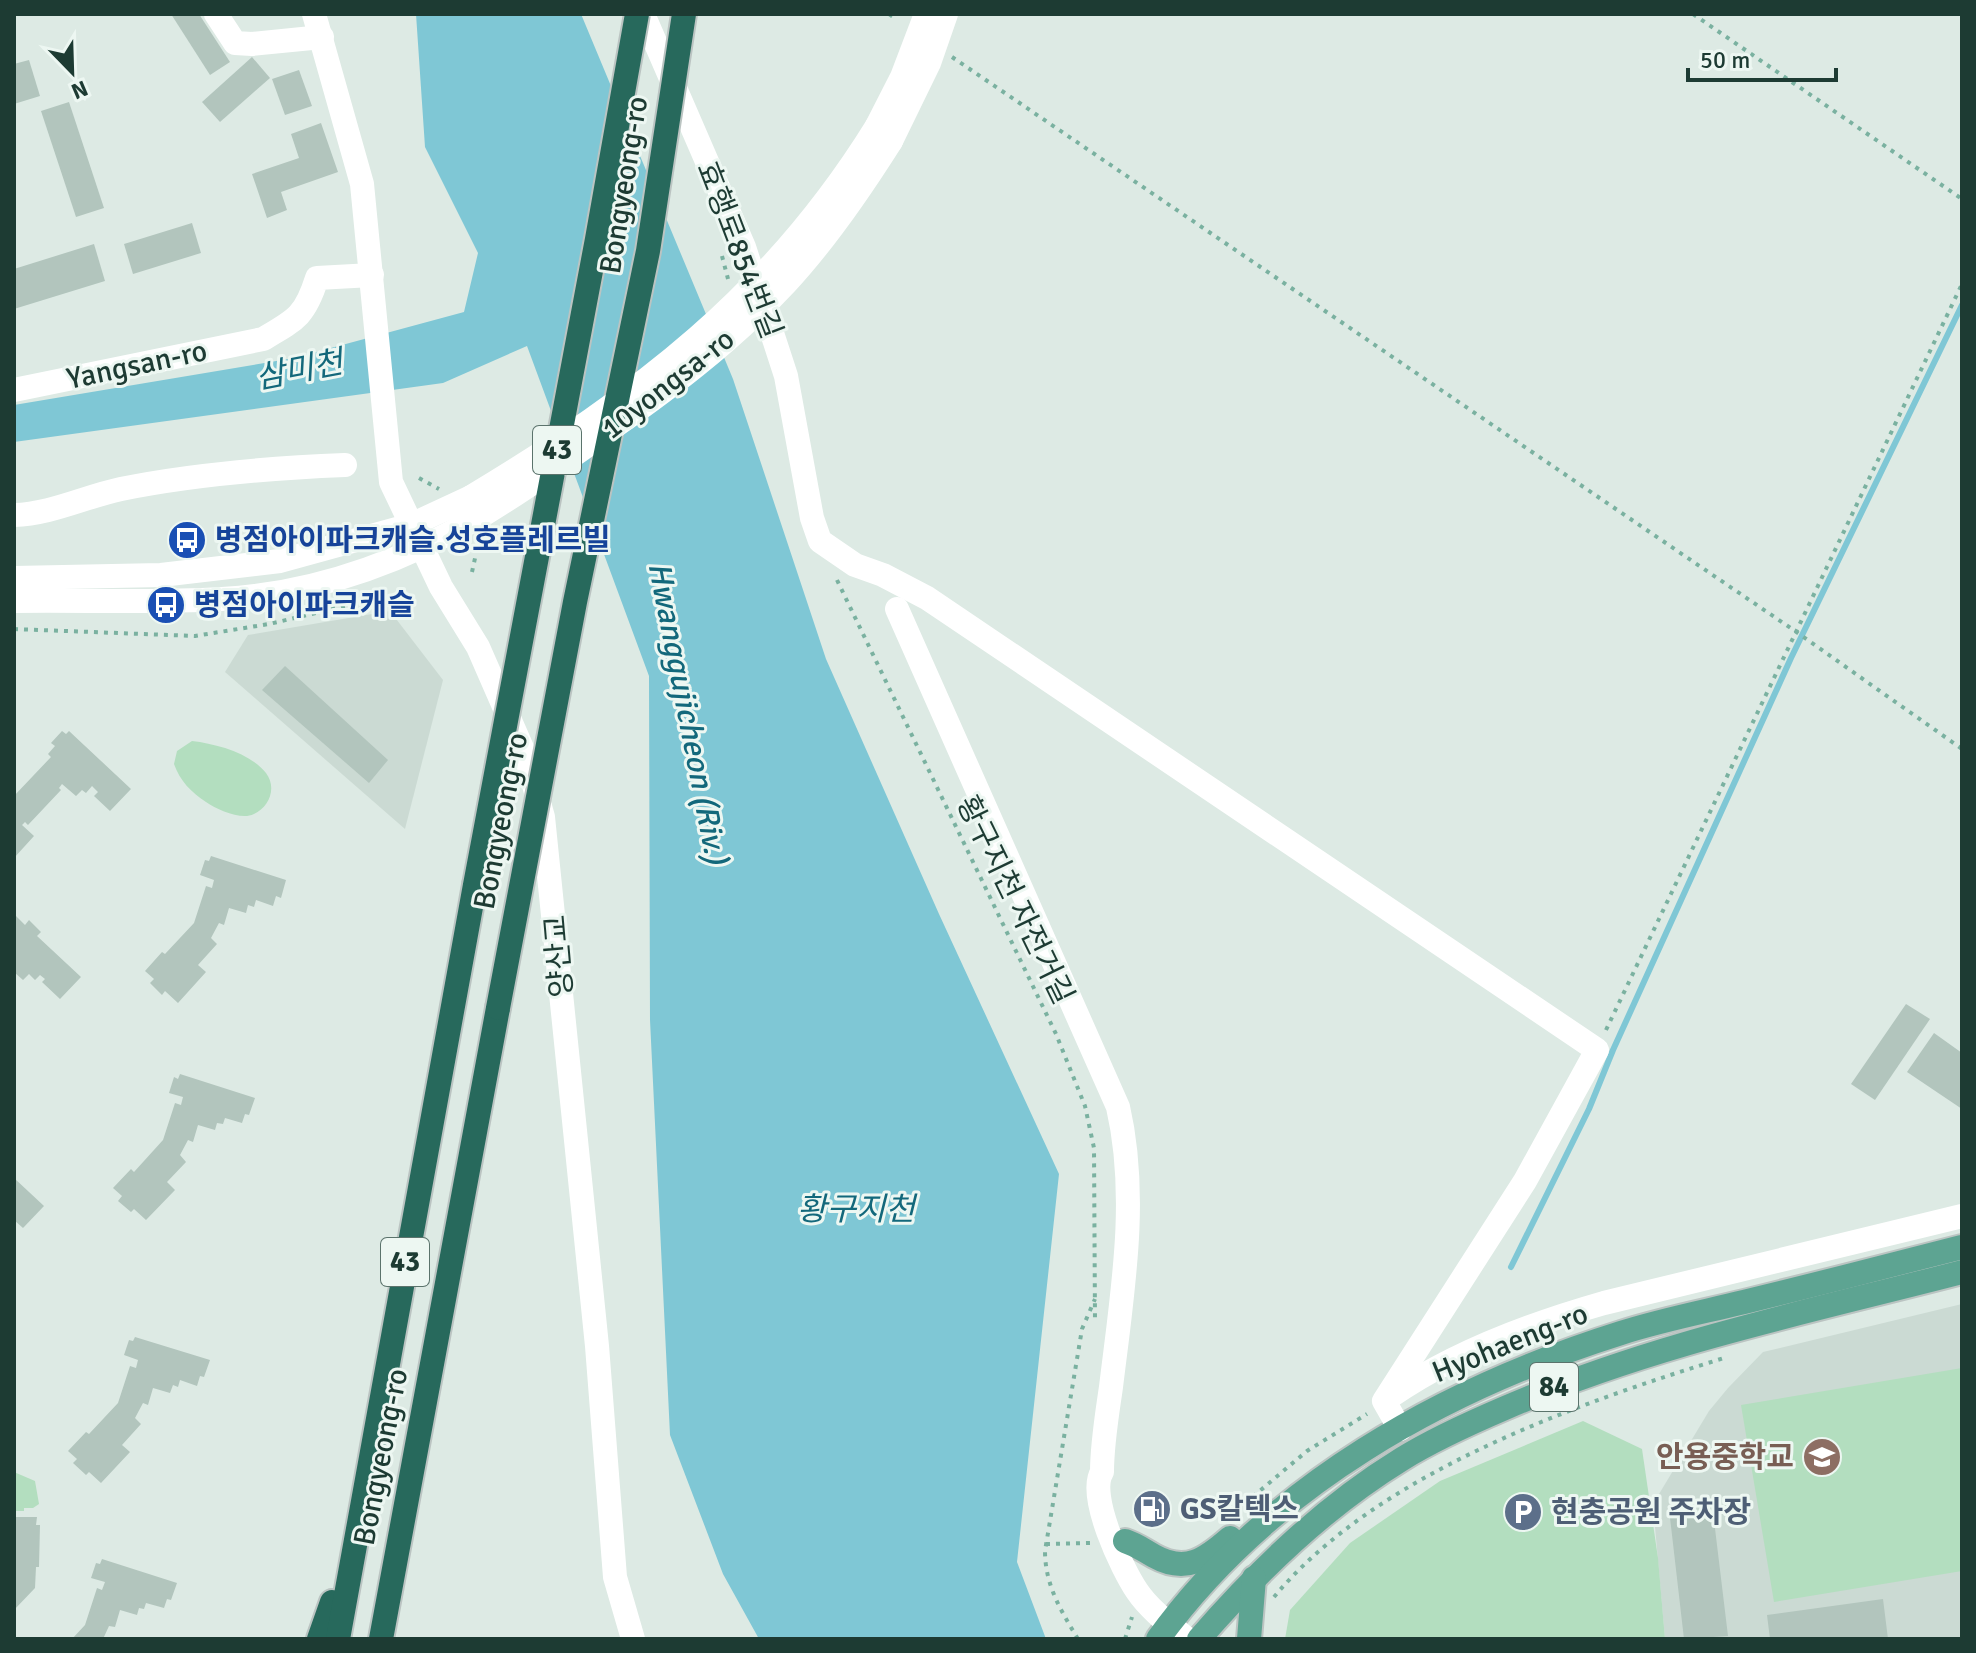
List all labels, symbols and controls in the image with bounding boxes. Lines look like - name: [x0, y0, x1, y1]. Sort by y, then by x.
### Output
- north arrow: [32, 32, 112, 112]
- scale bar: [1688, 32, 1836, 82]
- text: 50 m: [1700, 45, 1750, 75]
- text: N: [67, 75, 92, 105]
- street label: Bongyeong-ro: [592, 94, 656, 276]
- street label: 효행로854번길: [688, 156, 790, 344]
- street label: 10yongsa-ro: [594, 321, 742, 447]
- street label: Yangsan-ro: [63, 332, 211, 398]
- water label: 삼미천: [252, 342, 350, 398]
- road number: 43: [533, 426, 581, 474]
- bus stop icon: 병점아이파크캐슬.성호플레르빌: [166, 519, 208, 561]
- place label: 병점아이파크캐슬.성호플레르빌: [215, 522, 610, 559]
- water label: Hwanggujicheon (Riv.): [640, 559, 737, 869]
- bus stop icon: 병점아이파크캐슬: [145, 584, 187, 626]
- place label: 병점아이파크캐슬: [194, 587, 415, 624]
- street label: Bongyeong-ro: [466, 730, 536, 912]
- street label: 황구지천 자전거길: [949, 790, 1081, 1010]
- street label: 양산교: [537, 913, 581, 999]
- water label: 황구지천: [797, 1190, 918, 1229]
- road number: 43: [381, 1238, 429, 1286]
- street label: Hyohaeng-ro: [1427, 1295, 1593, 1391]
- road number: 84: [1530, 1363, 1578, 1411]
- street label: Bongyeong-ro: [346, 1366, 416, 1548]
- school or university icon: 안용중학교: [1801, 1436, 1843, 1478]
- place label: 안용중학교: [1656, 1439, 1794, 1476]
- fuel station icon: GS칼텍스: [1131, 1488, 1173, 1530]
- place label: GS칼텍스: [1180, 1491, 1299, 1528]
- parking icon: 현충공원 주차장: [1502, 1491, 1544, 1533]
- place label: 현충공원 주차장: [1551, 1494, 1751, 1531]

